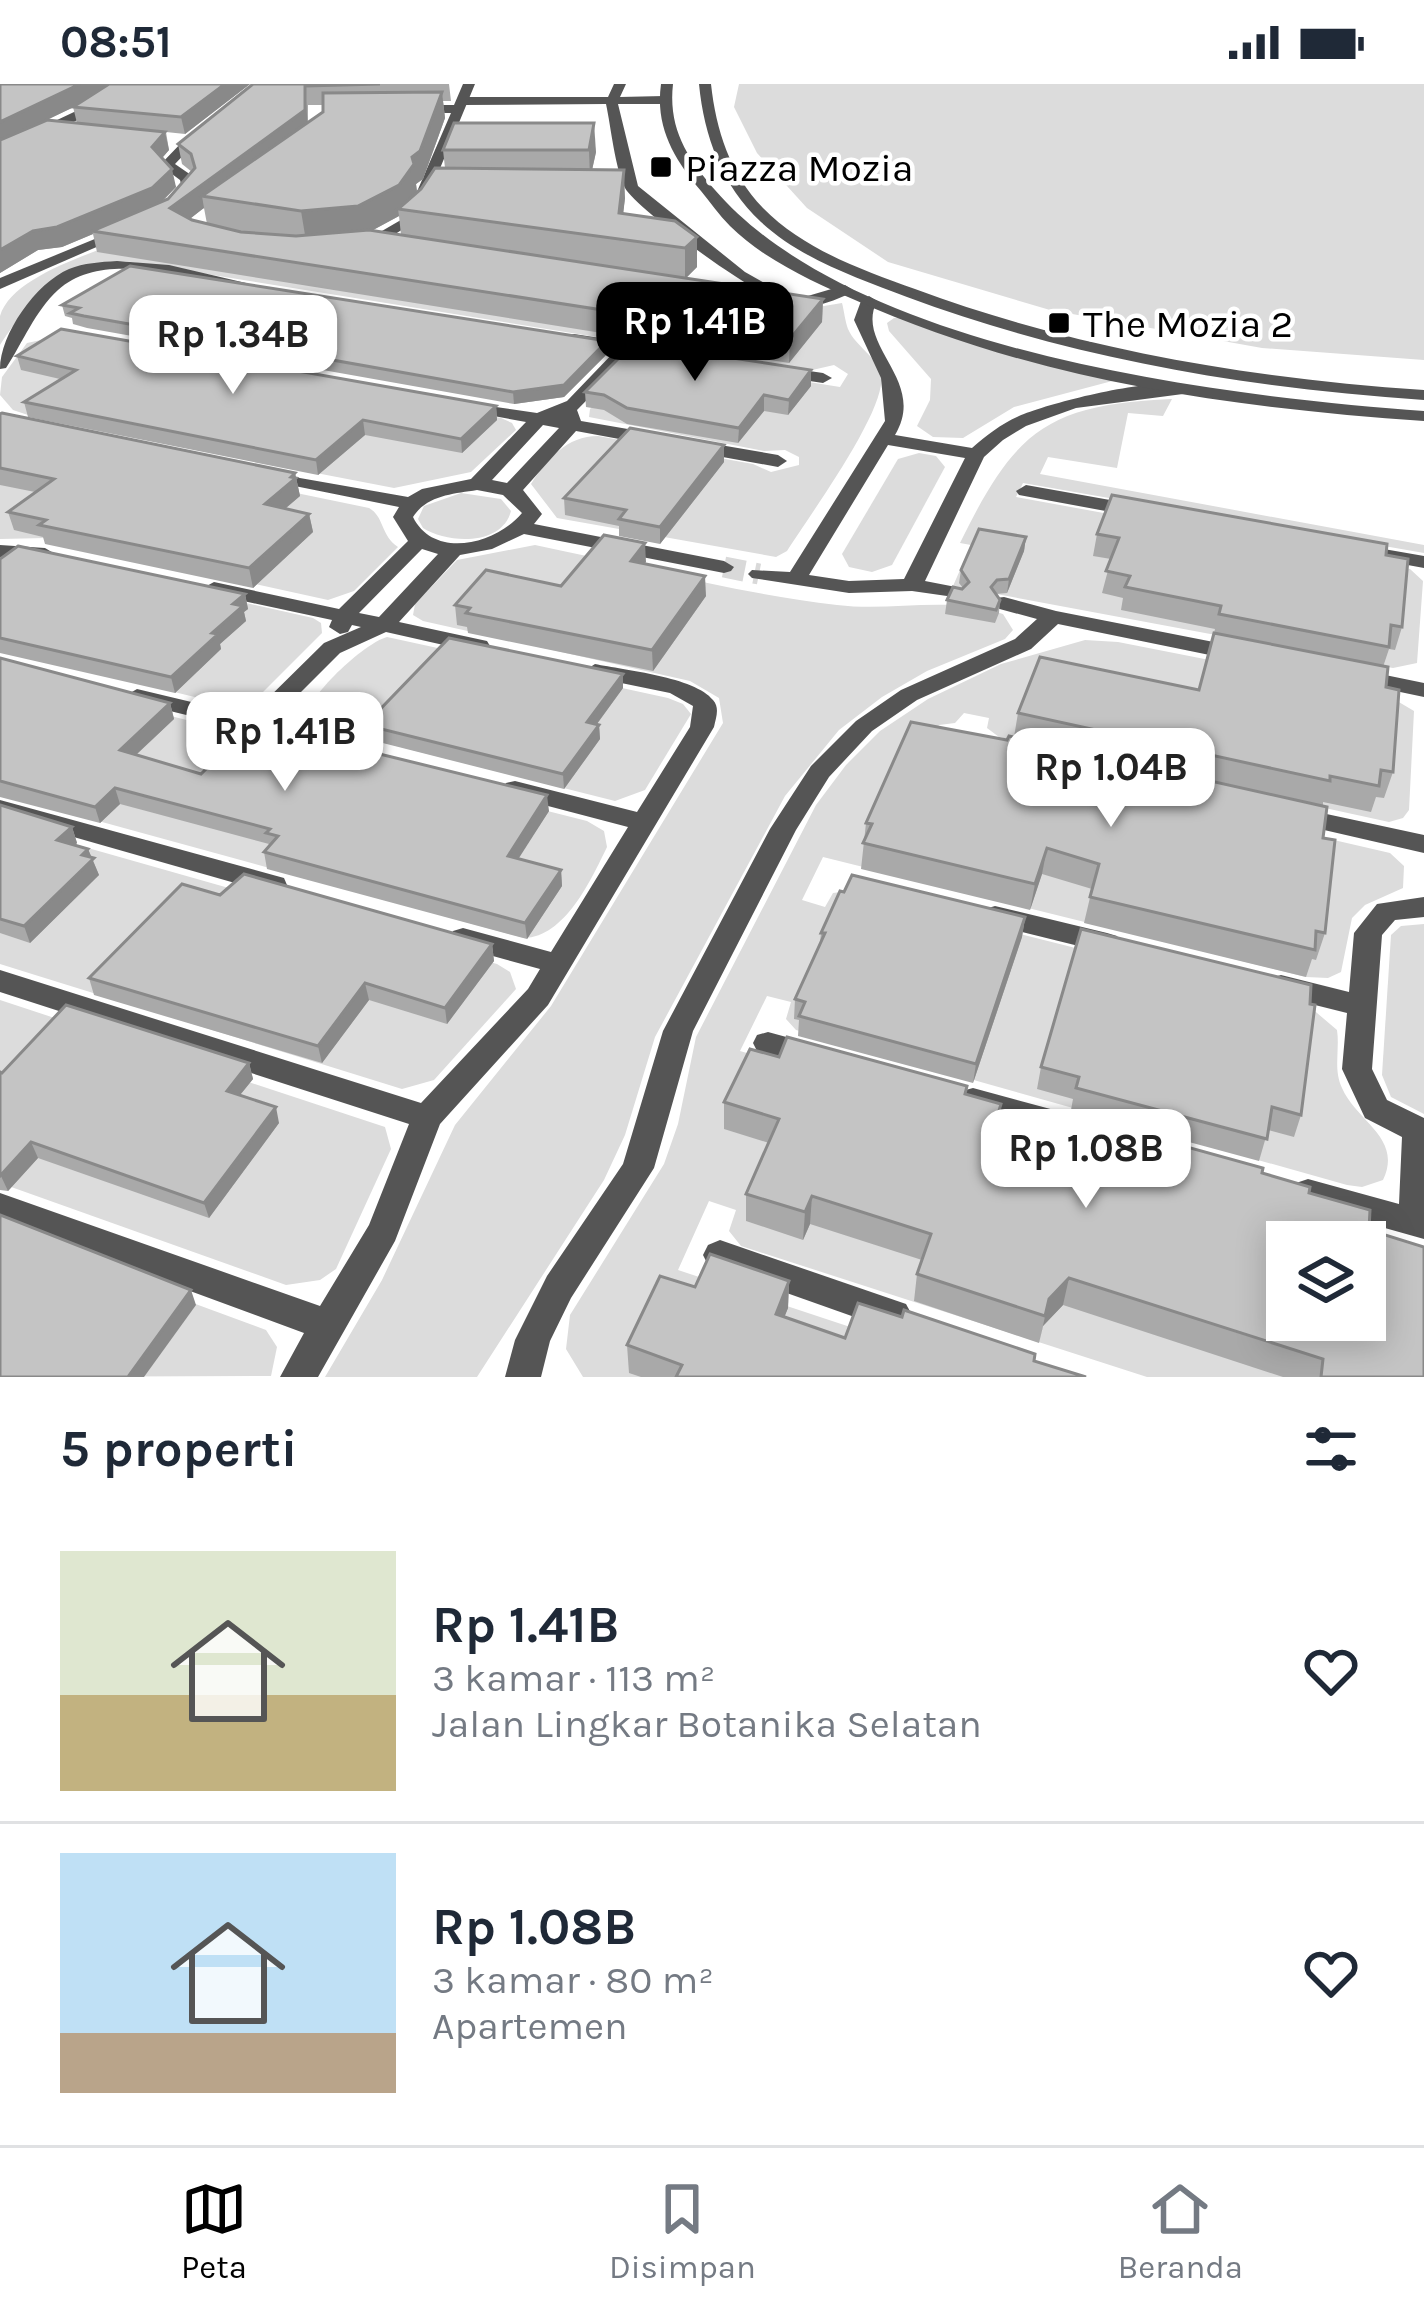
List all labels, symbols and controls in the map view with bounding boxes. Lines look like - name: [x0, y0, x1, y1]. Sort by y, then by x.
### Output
- text: 08:51: [60, 16, 172, 68]
- place label: Piazza Mozia: [685, 145, 913, 191]
- marker: Piazza Mozia: [648, 154, 674, 180]
- pin: Rp 1.41B: [571, 282, 819, 384]
- pin: Rp 1.34B: [109, 295, 357, 397]
- text: Rp 1.41B: [623, 298, 767, 344]
- place label: The Mozia 2: [1083, 301, 1293, 347]
- marker: The Mozia 2: [1046, 310, 1072, 336]
- text: Rp 1.34B: [156, 311, 310, 357]
- pin: Rp 1.41B: [161, 692, 409, 794]
- text: Rp 1.41B: [213, 708, 357, 754]
- pin: Rp 1.04B: [987, 728, 1235, 830]
- text: Rp 1.04B: [1034, 744, 1188, 790]
- pin: Rp 1.08B: [962, 1109, 1210, 1211]
- text: Rp 1.08B: [1008, 1125, 1164, 1171]
- map controls: [1266, 1221, 1386, 1341]
- button: layers: [1266, 1221, 1386, 1341]
- icon: filters: [1298, 1416, 1364, 1482]
- text: 5 properti: [60, 1419, 298, 1479]
- text: Rp 1.41B: [432, 1595, 620, 1655]
- icon: home: [156, 1599, 300, 1743]
- icon: heart: [1298, 1638, 1364, 1704]
- text: 3 kamar · 113 m²: [432, 1655, 715, 1701]
- text: Jalan Lingkar Botanika Selatan: [432, 1701, 982, 1747]
- text: Rp 1.08B: [432, 1897, 636, 1957]
- icon: home: [156, 1901, 300, 2045]
- icon: heart: [1298, 1940, 1364, 2006]
- text: 3 kamar · 80 m²: [432, 1957, 714, 2003]
- text: Apartemen: [432, 2003, 628, 2049]
- tab: Peta: [181, 2176, 247, 2286]
- tab: Disimpan: [609, 2176, 756, 2286]
- tab: Beranda: [1118, 2176, 1243, 2286]

